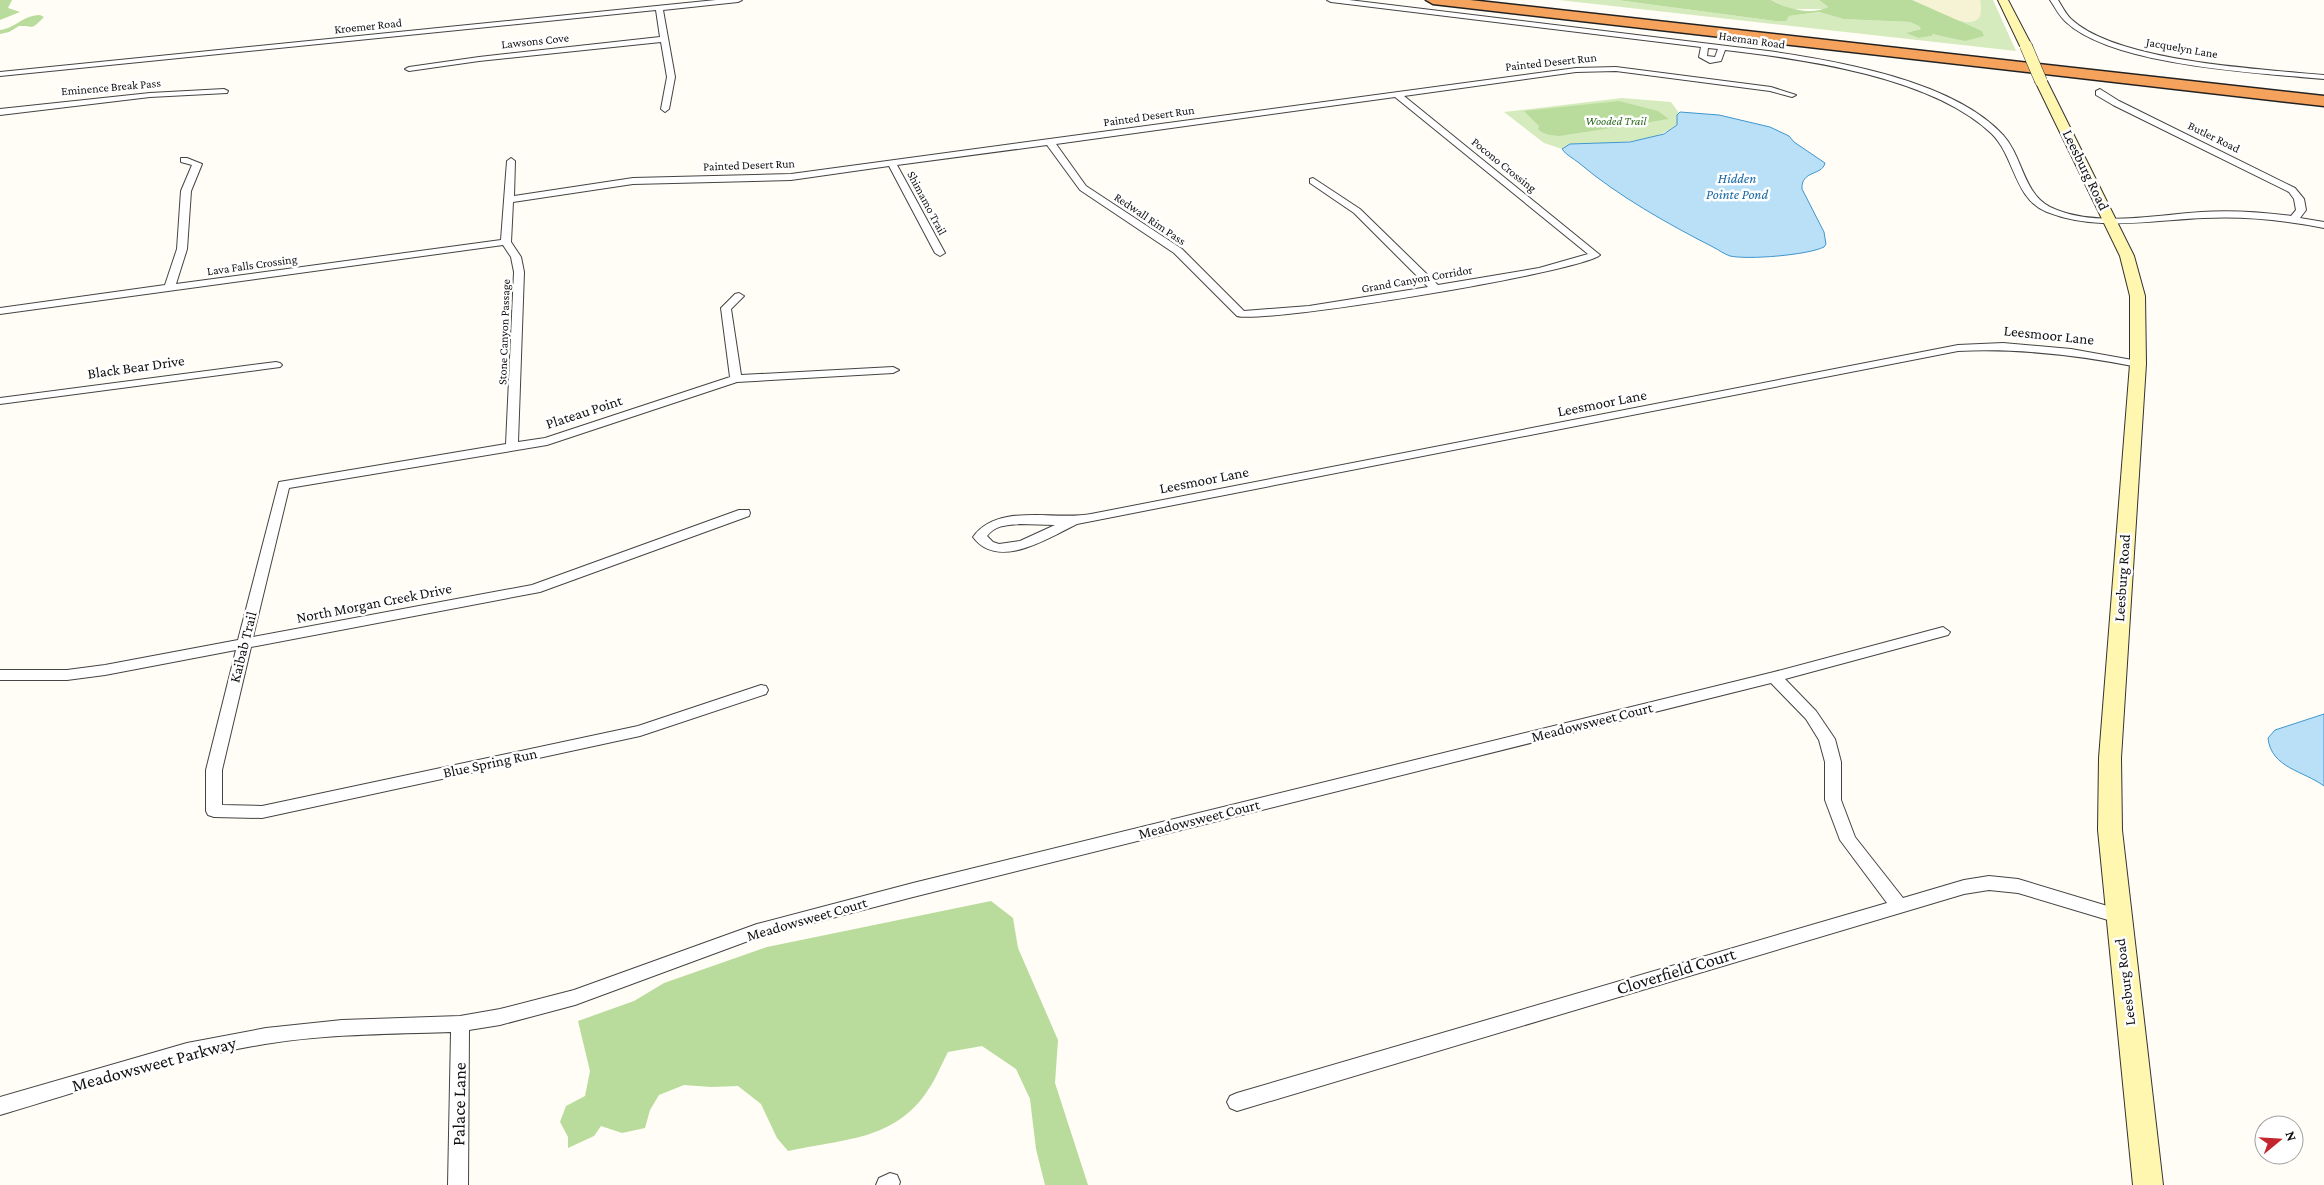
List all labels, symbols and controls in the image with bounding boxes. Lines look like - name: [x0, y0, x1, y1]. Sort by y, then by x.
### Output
- street label: Kroemer Road: [334, 15, 403, 37]
- street label: Haeman Road: [1718, 28, 1787, 52]
- street label: Lawsons Cove: [500, 30, 570, 52]
- street label: Jacquelyn Lane: [2144, 35, 2219, 61]
- street label: Painted Desert Run: [1505, 50, 1598, 74]
- street label: Eminence Break Pass: [61, 76, 162, 98]
- street label: Painted Desert Run: [1103, 103, 1196, 129]
- park label: Wooded Trail: [1585, 114, 1648, 128]
- street label: Butler Road: [2186, 118, 2243, 156]
- street label: Leesburg Road: [2059, 127, 2112, 213]
- street label: Pocono Crossing: [1469, 135, 1539, 195]
- street label: Painted Desert Run: [703, 156, 796, 174]
- street label: Shimamo Trail: [904, 169, 950, 237]
- water label: Hidden Pointe Pond: [1706, 170, 1768, 202]
- street label: Redwall Rim Pass: [1111, 190, 1189, 248]
- street label: Lava Falls Crossing: [206, 252, 298, 278]
- street label: Grand Canyon Corridor: [1360, 262, 1474, 296]
- street label: Stone Canyon Passage: [495, 279, 513, 385]
- street label: Leesmoor Lane: [2003, 322, 2095, 348]
- street label: Black Bear Drive: [86, 352, 186, 382]
- street label: Leesmoor Lane: [1556, 386, 1648, 420]
- street label: Plateau Point: [544, 392, 625, 432]
- street label: Leesmoor Lane: [1158, 463, 1250, 497]
- street label: Leesburg Road: [2111, 534, 2134, 622]
- street label: North Morgan Creek Drive: [295, 580, 454, 627]
- street label: Kaibab Trail: [226, 610, 260, 684]
- street label: Meadowsweet Court: [1530, 699, 1655, 745]
- street label: Blue Spring Run: [441, 745, 539, 782]
- street label: Meadowsweet Court: [1137, 796, 1262, 842]
- street label: Meadowsweet Court: [745, 894, 870, 944]
- street label: Leesburg Road: [2112, 937, 2139, 1026]
- street label: Cloverfield Court: [1614, 943, 1739, 999]
- street label: Meadowsweet Parkway: [70, 1032, 239, 1096]
- street label: Palace Lane: [448, 1062, 470, 1146]
- north arrow: [2254, 1115, 2304, 1165]
- text: N: [2282, 1129, 2301, 1143]

